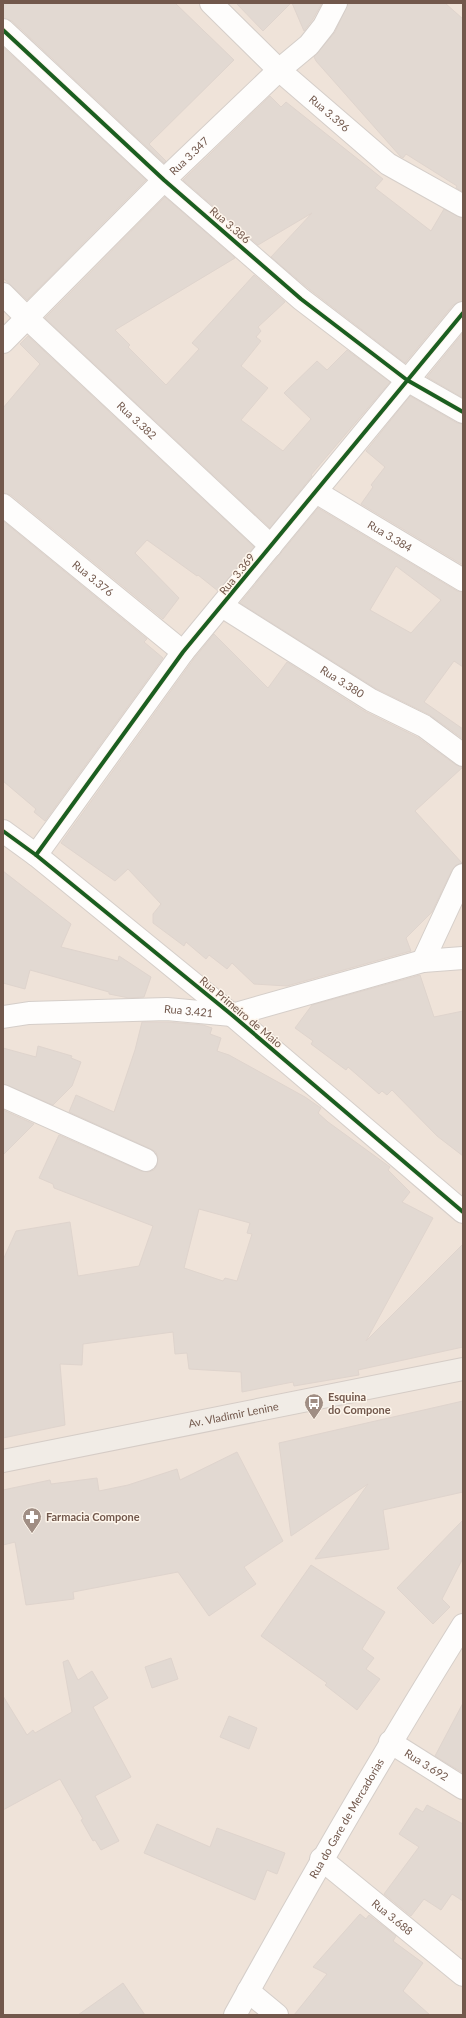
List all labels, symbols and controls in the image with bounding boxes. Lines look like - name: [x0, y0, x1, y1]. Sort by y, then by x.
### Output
- street label: Rua 3.396: [307, 92, 353, 134]
- street label: Rua 3.347: [166, 134, 211, 177]
- street label: Rua 3.386: [207, 204, 253, 246]
- street label: Rua 3.382: [115, 399, 159, 442]
- street label: Rua 3.384: [366, 518, 415, 554]
- street label: Rua 3.369: [216, 550, 257, 597]
- street label: Rua 3.376: [70, 557, 116, 599]
- street label: Rua 3.380: [318, 663, 367, 700]
- street label: Rua Primeiro de Maio: [197, 973, 285, 1050]
- street label: Rua 3.421: [163, 1002, 214, 1019]
- place label: Esquina do Compone: [328, 1390, 391, 1416]
- bus stop icon: Esquina do Compone: [303, 1392, 325, 1420]
- street label: Av. Vladimir Lenine: [187, 1399, 280, 1430]
- pharmacy icon: Farmacia Compone: [21, 1506, 43, 1534]
- place label: Farmacia Compone: [46, 1510, 140, 1523]
- street label: Rua 3.692: [402, 1746, 451, 1783]
- street label: Rua do Gare de Mercadorias: [306, 1756, 386, 1881]
- street label: Rua 3.688: [369, 1896, 416, 1937]

